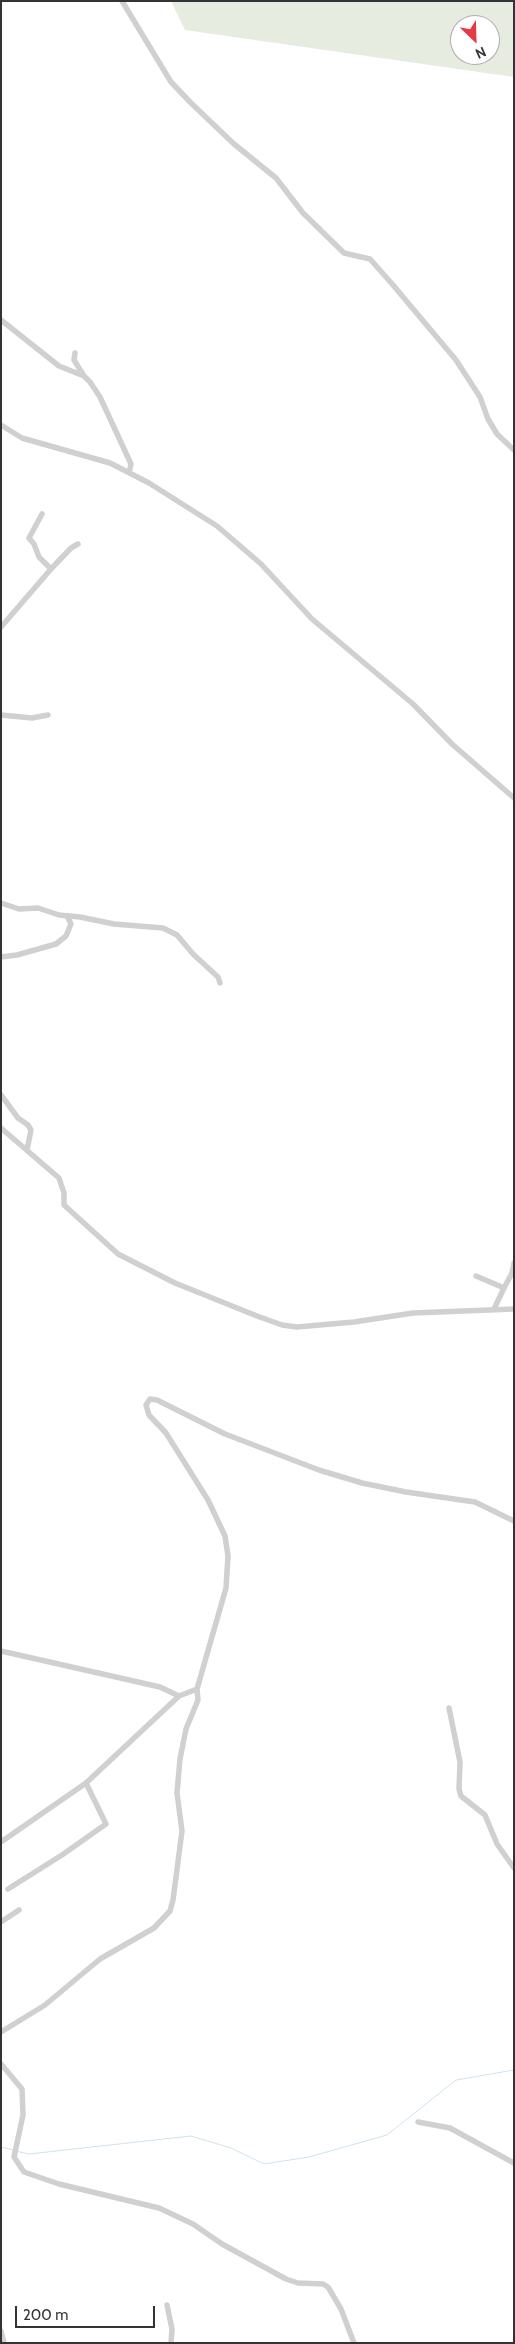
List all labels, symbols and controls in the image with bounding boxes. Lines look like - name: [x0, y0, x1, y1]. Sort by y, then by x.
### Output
- north arrow: [450, 15, 500, 65]
- text: N: [473, 43, 489, 63]
- scale bar: [18, 2296, 158, 2328]
- text: 200 m: [23, 2306, 68, 2324]

